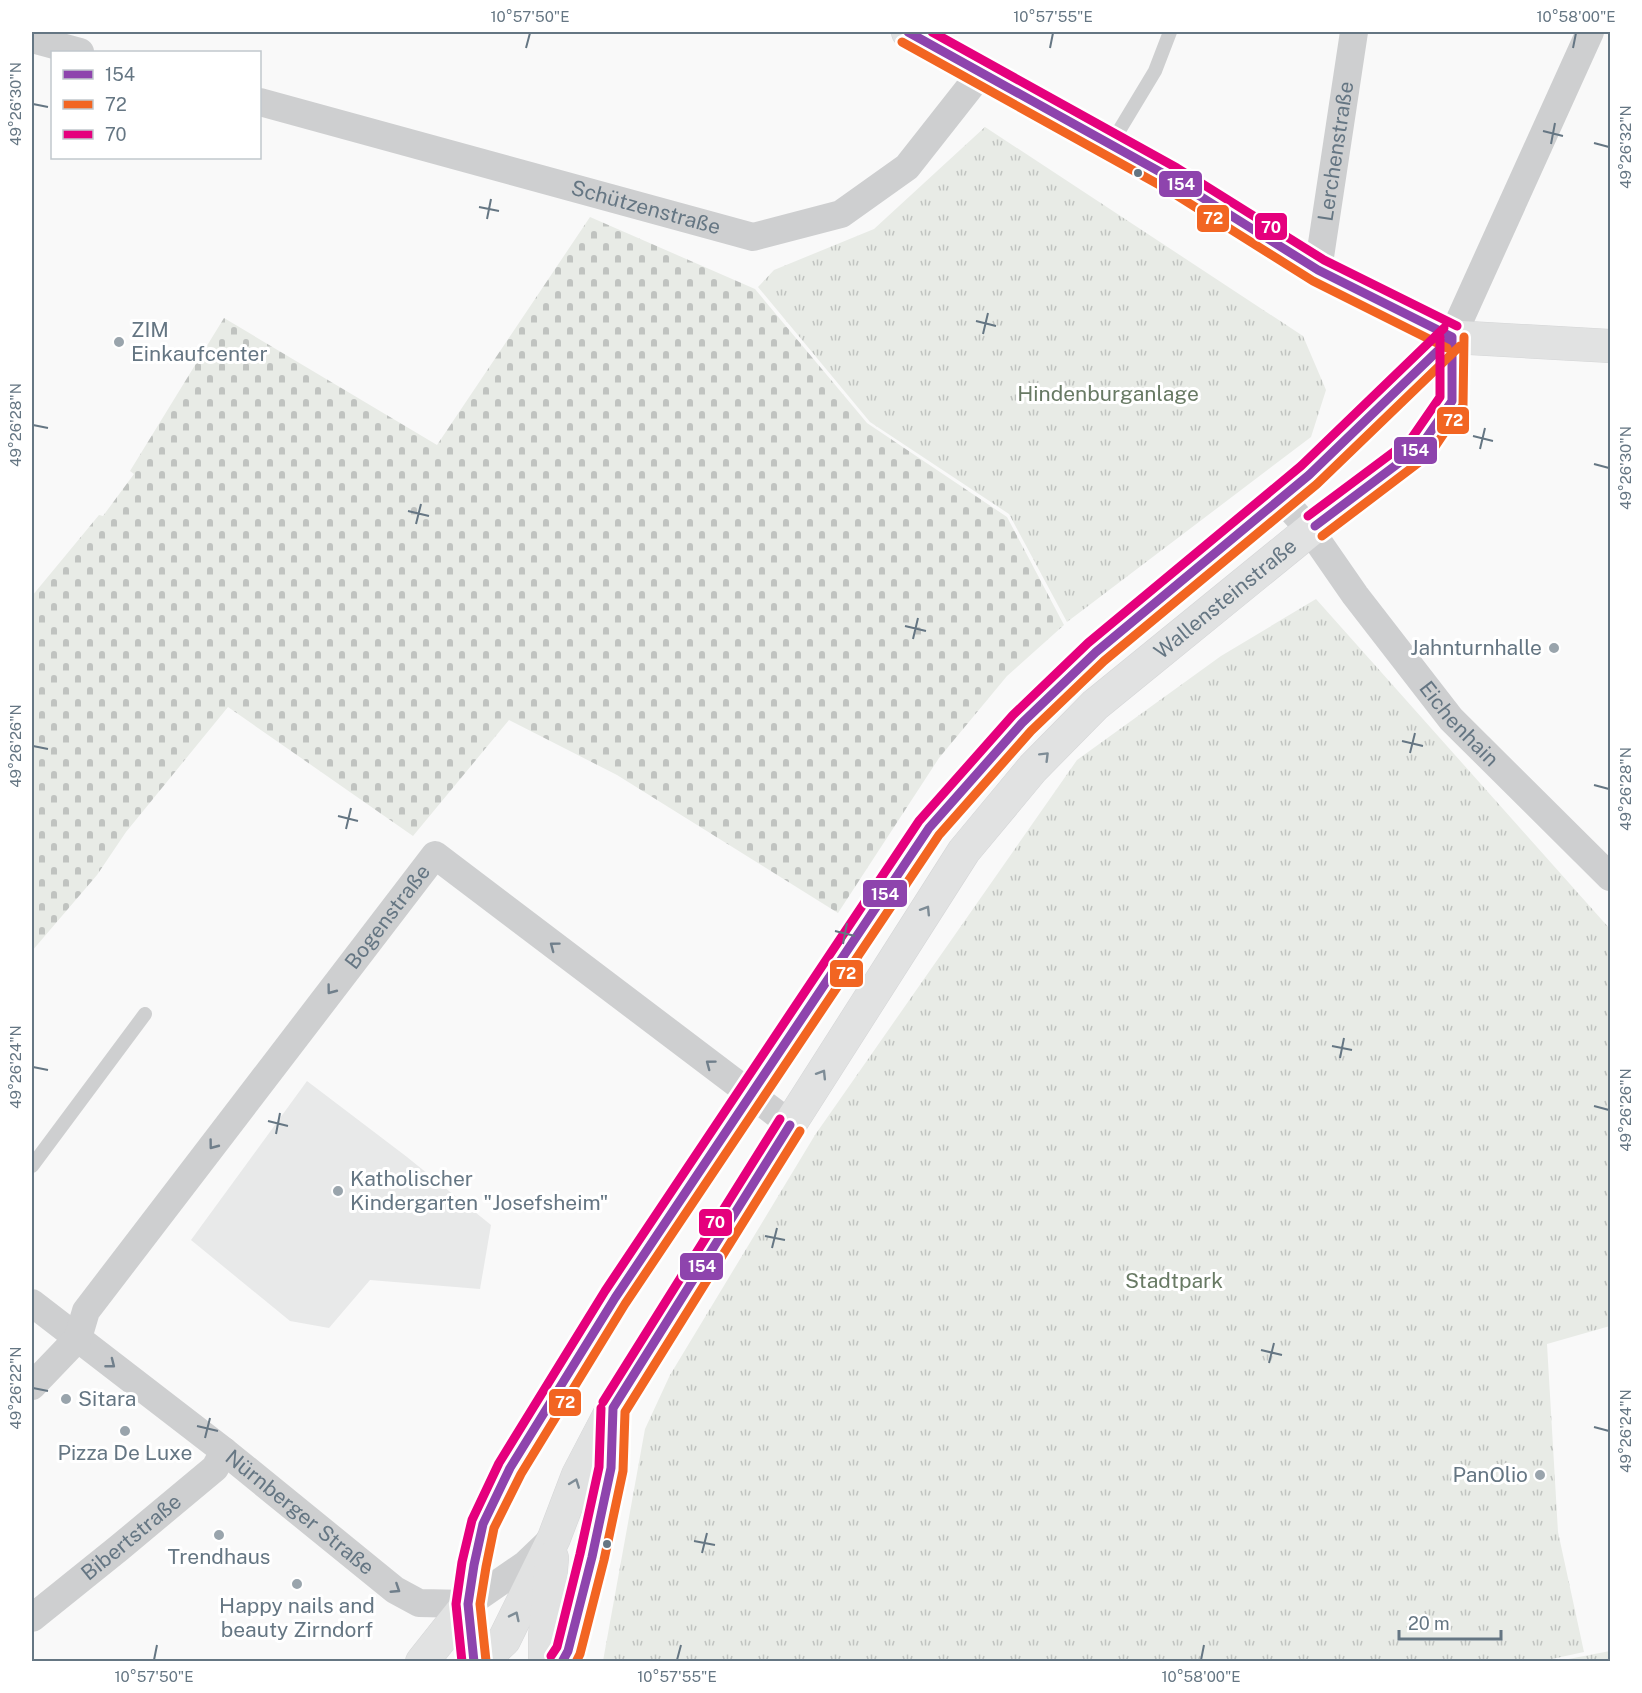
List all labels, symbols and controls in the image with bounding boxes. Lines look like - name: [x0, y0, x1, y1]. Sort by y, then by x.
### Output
- text: 10°57'50"E: [490, 8, 570, 25]
- text: 10°57'55"E: [1013, 8, 1093, 25]
- text: 10°58'00"E: [1536, 8, 1616, 25]
- legend: [51, 51, 261, 159]
- text: 49°26'30"N: [7, 62, 24, 146]
- text: 154: [105, 64, 135, 85]
- street label: Lerchenstraße: [1313, 80, 1358, 223]
- text: 72: [105, 94, 127, 115]
- text: 49°26'32"N: [1617, 105, 1634, 189]
- text: 70: [105, 124, 126, 145]
- unlabelled marker: [1132, 167, 1144, 179]
- line badge: 154: [1158, 170, 1203, 198]
- street label: Schützenstraße: [568, 175, 724, 240]
- text: 154: [1167, 175, 1196, 194]
- line badge: 72: [1196, 204, 1230, 233]
- text: 72: [1203, 209, 1223, 228]
- line badge: 70: [1254, 212, 1288, 241]
- text: 70: [1261, 218, 1281, 237]
- place label: ZIM Einkaufcenter: [131, 317, 268, 366]
- marker: ZIM Einkaufcenter: [112, 335, 126, 349]
- park label: Hindenburganlage: [1017, 381, 1199, 406]
- text: 49°26'28"N: [7, 383, 24, 467]
- line badge: 72: [1436, 406, 1470, 435]
- text: 72: [1443, 411, 1463, 430]
- text: 49°26'30"N: [1617, 426, 1634, 510]
- line badge: 154: [1393, 436, 1438, 465]
- text: 154: [1401, 441, 1430, 460]
- street label: Wallensteinstraße: [1149, 533, 1301, 664]
- place label: Jahnturnhalle: [1410, 635, 1542, 660]
- marker: Jahnturnhalle: [1547, 641, 1561, 655]
- street label: Eichenhain: [1414, 676, 1504, 771]
- text: 49°26'26"N: [7, 704, 24, 788]
- text: 49°26'28"N: [1617, 747, 1634, 831]
- one-way arrow: [1038, 752, 1049, 762]
- street label: Bogenstraße: [339, 859, 435, 974]
- line badge: 154: [862, 879, 908, 908]
- text: 154: [871, 885, 900, 904]
- one-way arrow: [919, 906, 931, 916]
- one-way arrow: [550, 942, 561, 953]
- line badge: 72: [829, 959, 864, 988]
- text: 72: [836, 964, 856, 983]
- one-way arrow: [328, 984, 339, 995]
- text: 49°26'24"N: [7, 1025, 24, 1109]
- one-way arrow: [705, 1060, 716, 1071]
- text: 49°26'26"N: [1617, 1068, 1634, 1152]
- one-way arrow: [814, 1070, 825, 1081]
- one-way arrow: [210, 1139, 221, 1150]
- place label: Katholischer Kindergarten "Josefsheim": [350, 1166, 608, 1215]
- marker: Katholischer Kindergarten "Josefsheim": [331, 1184, 345, 1198]
- line badge: 70: [698, 1208, 733, 1237]
- text: 70: [705, 1213, 725, 1232]
- line badge: 154: [679, 1252, 724, 1281]
- text: 154: [688, 1257, 717, 1276]
- park label: Stadtpark: [1125, 1268, 1223, 1293]
- text: 49°26'22"N: [7, 1346, 24, 1430]
- one-way arrow: [104, 1357, 115, 1368]
- place label: Sitara: [78, 1386, 136, 1411]
- line badge: 72: [548, 1388, 582, 1417]
- text: 49°26'24"N: [1617, 1389, 1634, 1473]
- marker: Sitara: [59, 1392, 73, 1406]
- text: 72: [555, 1393, 575, 1412]
- marker: Pizza De Luxe: [118, 1424, 132, 1438]
- place label: Pizza De Luxe: [58, 1440, 192, 1465]
- street label: Nürnberger Straße: [221, 1444, 379, 1580]
- place label: PanOlio: [1453, 1462, 1528, 1487]
- marker: PanOlio: [1533, 1468, 1547, 1482]
- one-way arrow: [567, 1478, 580, 1489]
- street label: Bibertstraße: [76, 1488, 186, 1585]
- marker: Trendhaus: [212, 1528, 226, 1542]
- unlabelled marker: [601, 1538, 613, 1550]
- place label: Trendhaus: [168, 1544, 271, 1569]
- marker: Happy nails and beauty Zirndorf: [290, 1577, 304, 1591]
- one-way arrow: [389, 1582, 400, 1593]
- place label: Happy nails and beauty Zirndorf: [219, 1593, 375, 1642]
- scale bar: [1399, 1603, 1501, 1641]
- one-way arrow: [508, 1612, 519, 1623]
- text: 20 m: [1408, 1613, 1450, 1634]
- text: 10°57'50"E: [114, 1668, 194, 1685]
- text: 10°57'55"E: [637, 1668, 717, 1685]
- text: 10°58'00"E: [1161, 1668, 1241, 1685]

